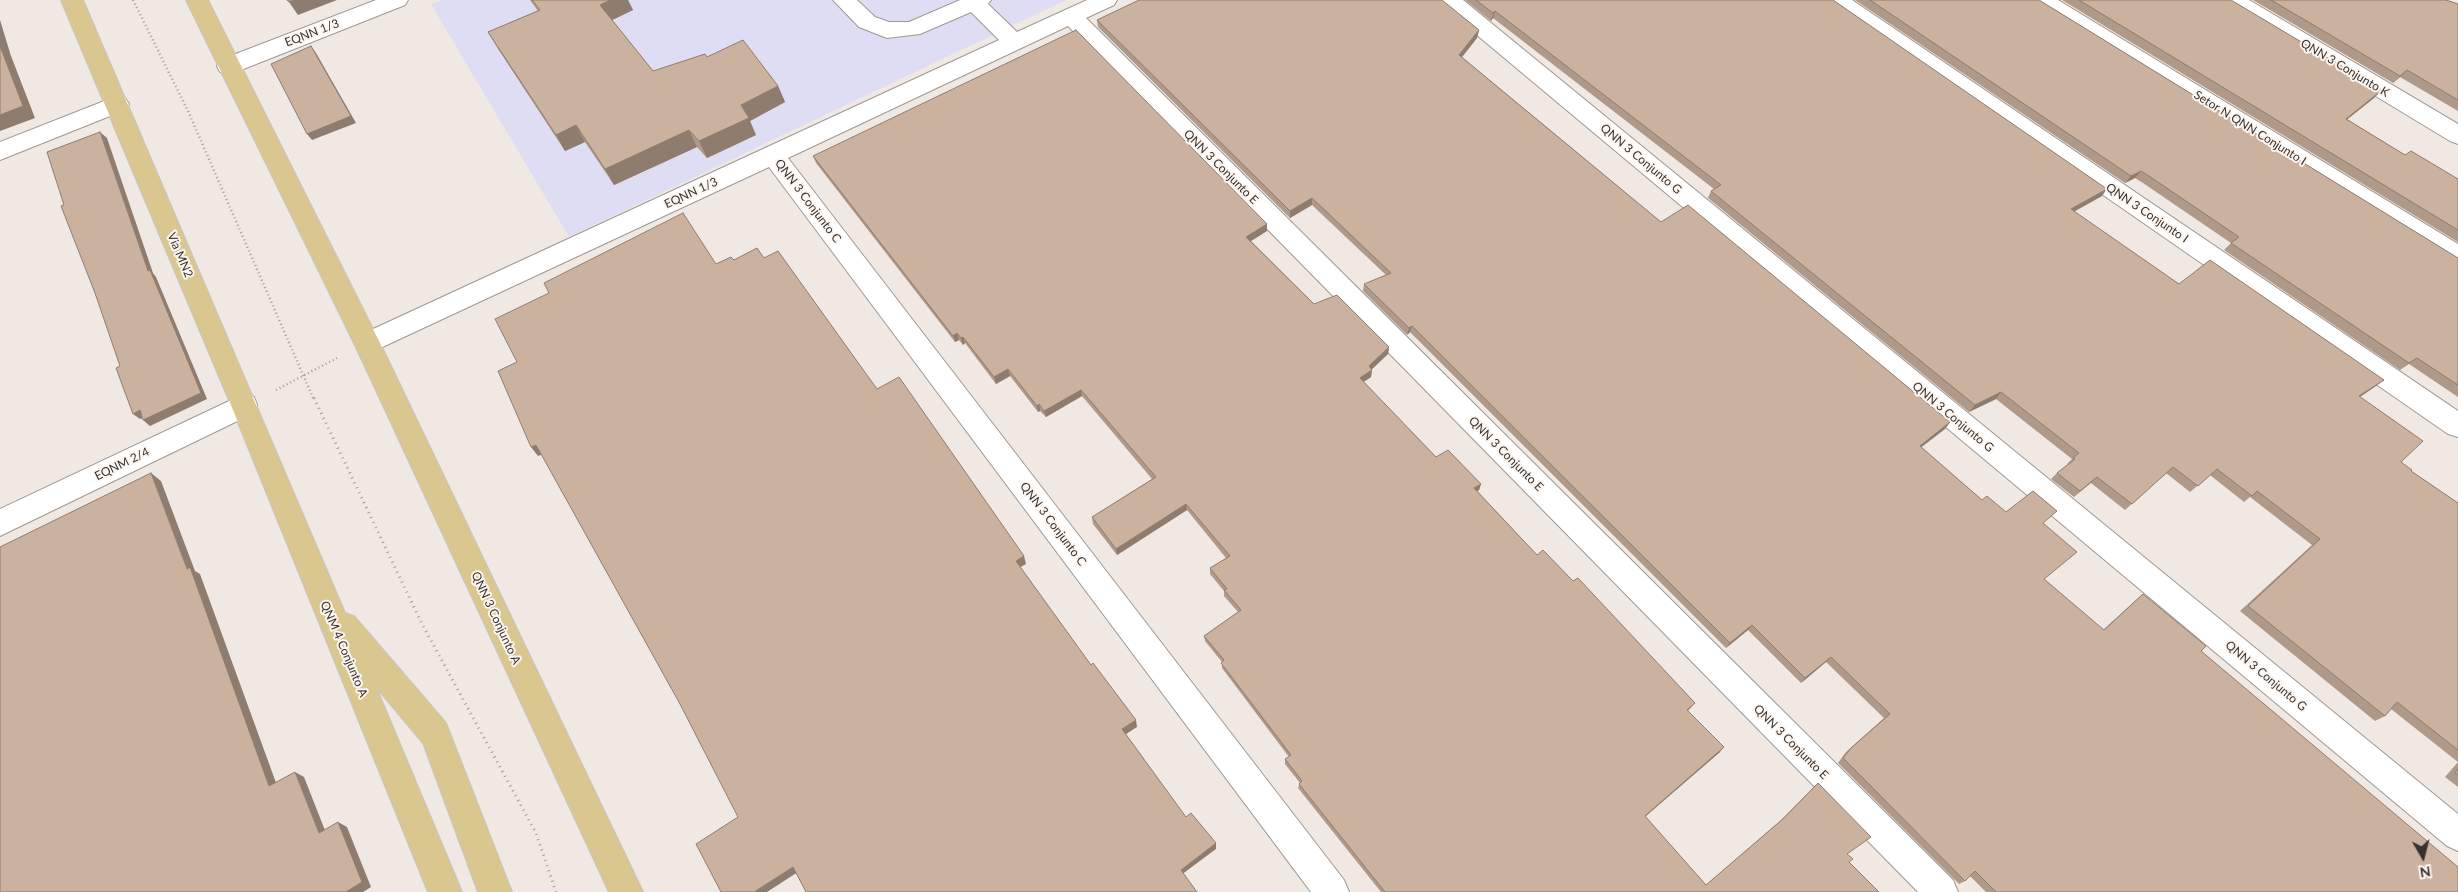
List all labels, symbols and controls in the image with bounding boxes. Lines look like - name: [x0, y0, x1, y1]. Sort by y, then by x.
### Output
- street label: EQNN 1/3: [283, 16, 341, 50]
- street label: QNN 3 Conjunto K: [2298, 36, 2392, 100]
- street label: Setor N QNN Conjunto I: [2191, 88, 2309, 168]
- street label: QNN 3 Conjunto G: [1597, 121, 1685, 197]
- street label: QNN 3 Conjunto E: [1181, 127, 1261, 207]
- street label: QNN 3 Conjunto C: [772, 156, 844, 246]
- street label: EQNN 1/3: [662, 174, 720, 212]
- street label: QNN 3 Conjunto I: [2103, 180, 2191, 246]
- street label: Via MN2: [164, 230, 196, 280]
- street label: QNN 3 Conjunto G: [1909, 379, 1997, 455]
- street label: QNN 3 Conjunto E: [1466, 414, 1546, 494]
- street label: EQNM 2/4: [92, 445, 152, 483]
- street label: QNN 3 Conjunto C: [1017, 479, 1089, 569]
- street label: QNN 3 Conjunto A: [468, 569, 524, 667]
- street label: QNM 4 Conjunto A: [317, 599, 371, 699]
- street label: QNN 3 Conjunto G: [2222, 638, 2310, 714]
- street label: QNN 3 Conjunto E: [1751, 702, 1831, 782]
- north arrow: [2398, 832, 2448, 882]
- text: N: [2419, 863, 2432, 882]

